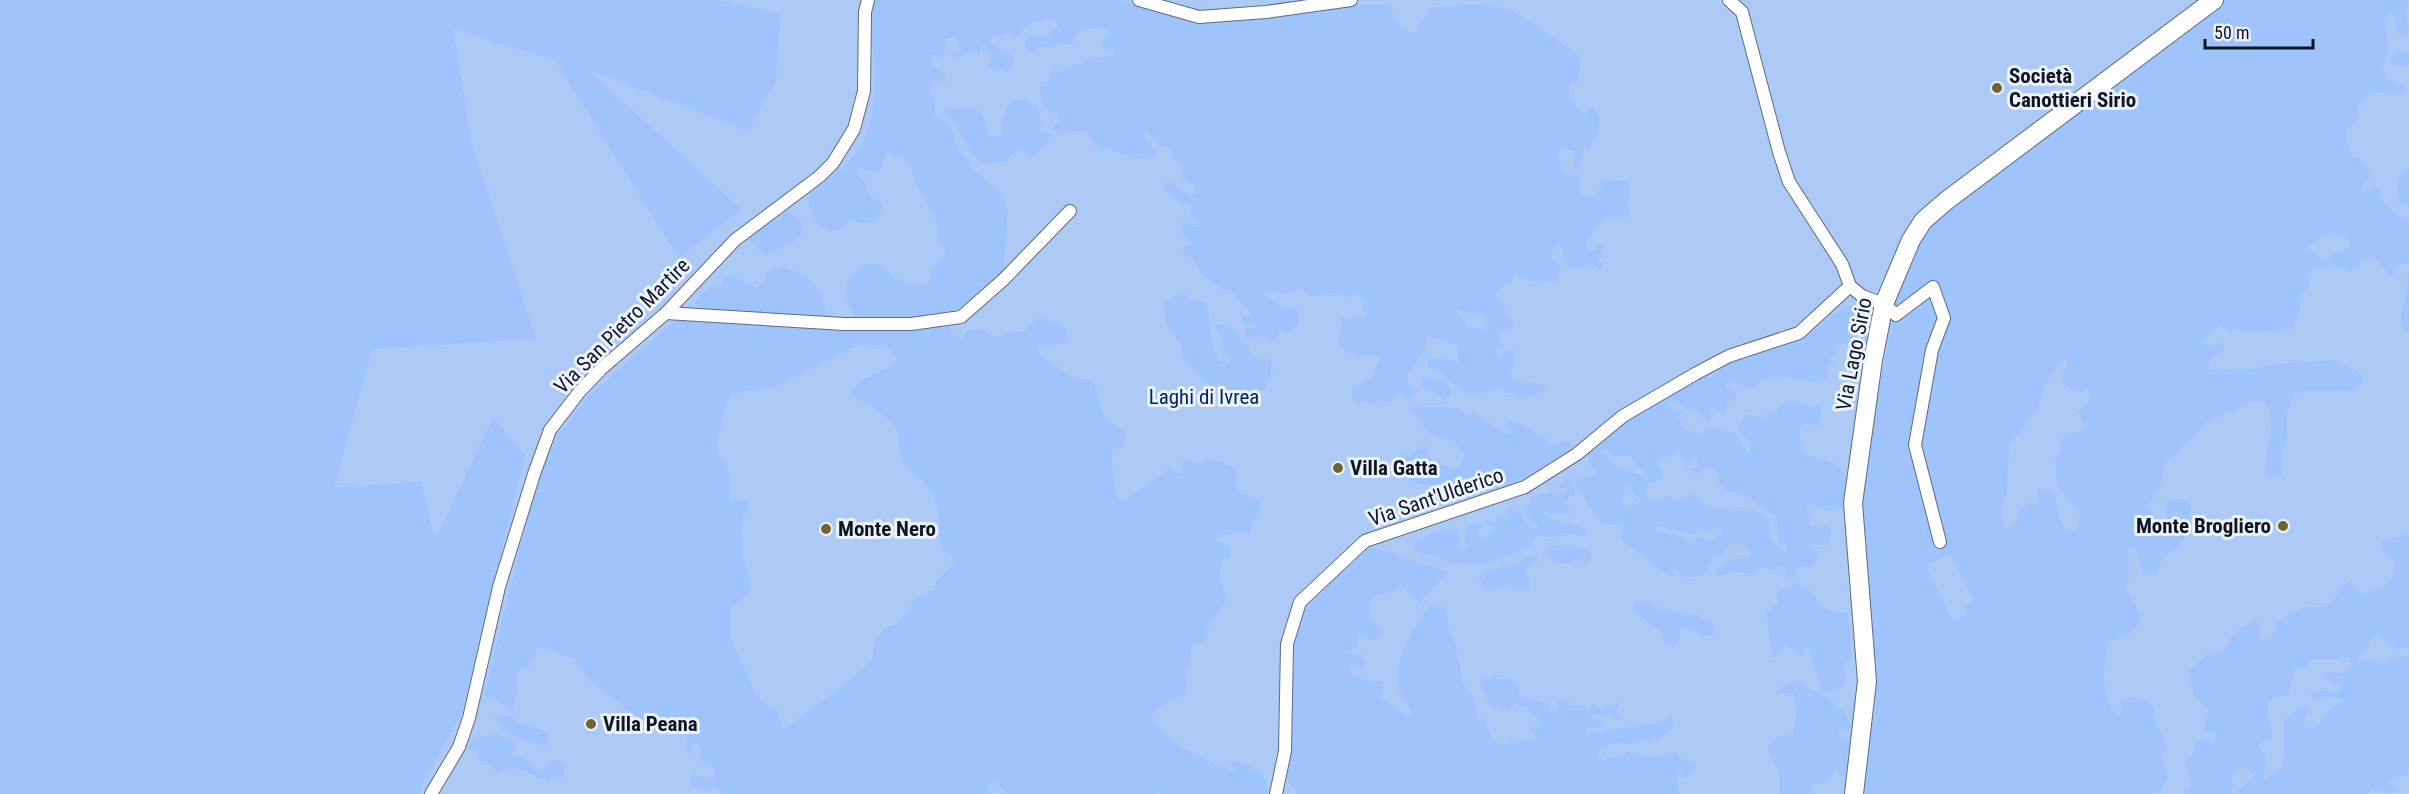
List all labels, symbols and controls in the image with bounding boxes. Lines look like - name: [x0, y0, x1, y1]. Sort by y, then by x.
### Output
- scale bar: [2205, 12, 2313, 50]
- text: 50 m: [2214, 22, 2249, 43]
- place label: Società Canottieri Sirio: [2009, 64, 2136, 112]
- marker: Società Canottieri Sirio: [1990, 81, 2004, 95]
- street label: Via San Pietro Martire: [549, 253, 695, 399]
- street label: Via Lago Sirio: [1831, 295, 1877, 413]
- park label: Laghi di Ivrea: [1149, 385, 1259, 409]
- place label: Villa Gatta: [1350, 456, 1438, 480]
- marker: Villa Gatta: [1331, 461, 1345, 475]
- street label: Via Sant'Ulderico: [1366, 463, 1506, 531]
- place label: Monte Brogliero: [2136, 514, 2271, 538]
- place label: Monte Nero: [838, 517, 936, 541]
- marker: Monte Brogliero: [2276, 519, 2290, 533]
- marker: Monte Nero: [819, 522, 833, 536]
- place label: Villa Peana: [603, 712, 698, 736]
- marker: Villa Peana: [584, 717, 598, 731]

